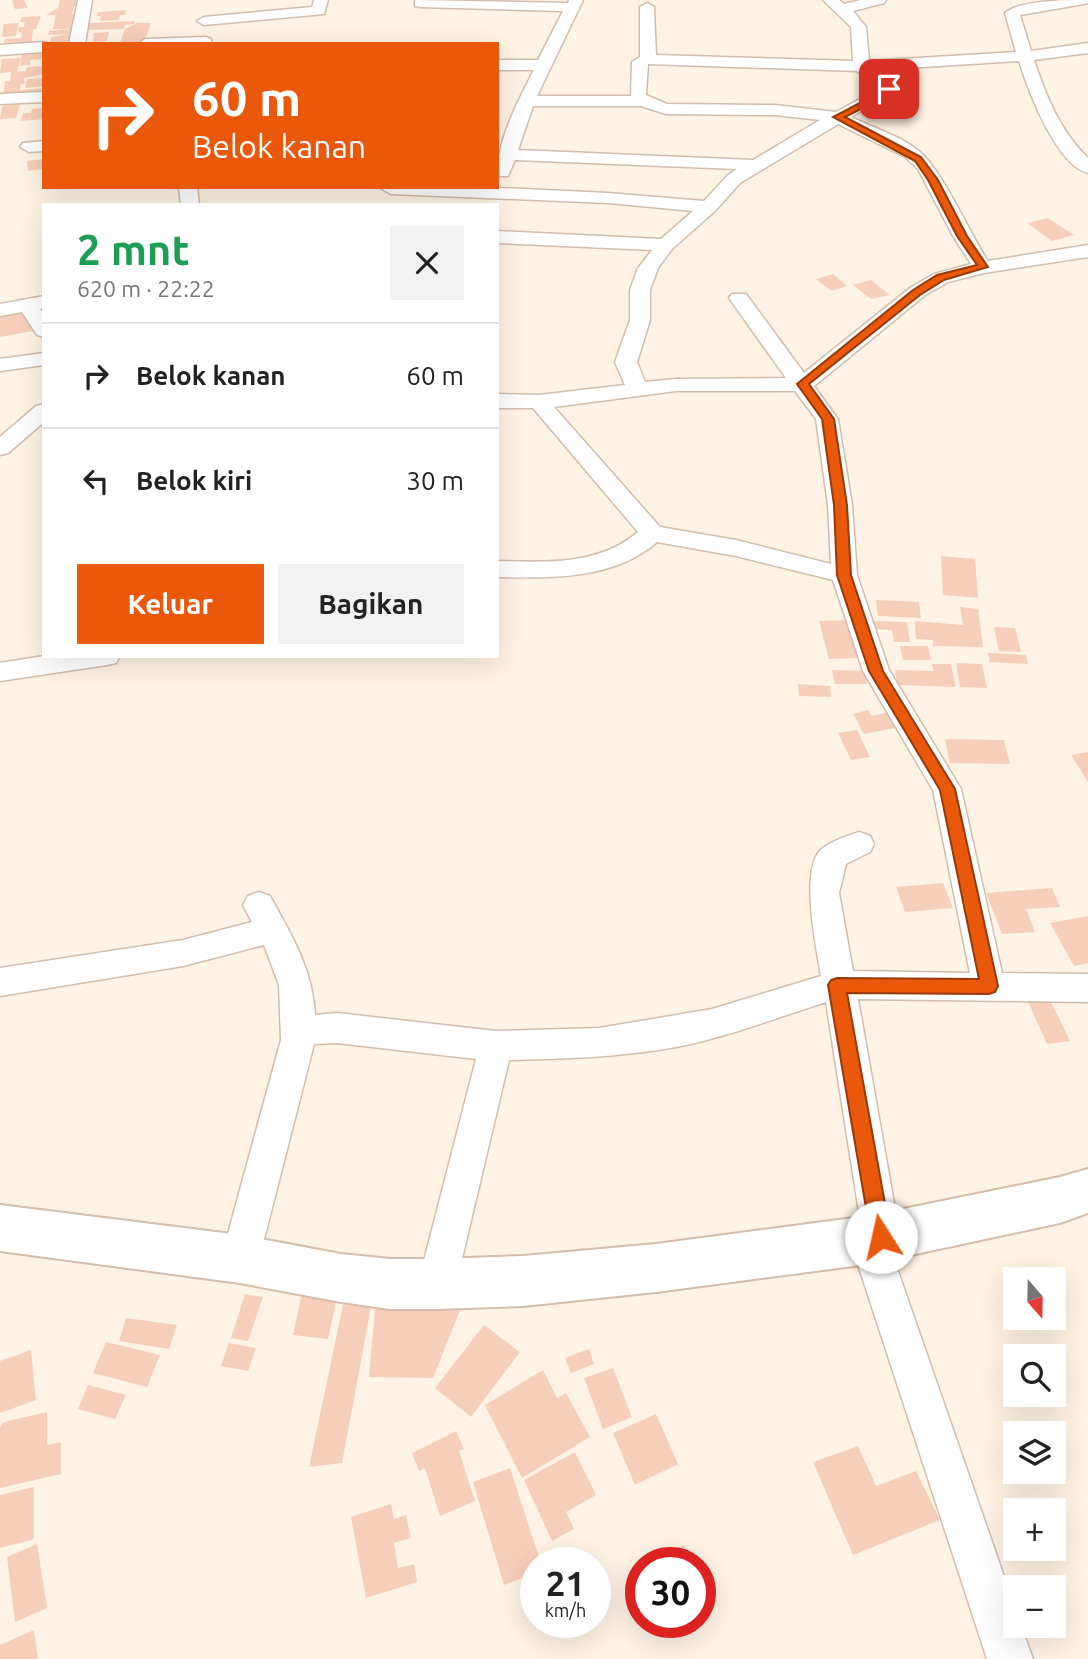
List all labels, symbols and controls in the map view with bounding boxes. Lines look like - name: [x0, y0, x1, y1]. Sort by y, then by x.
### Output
- pin: [859, 59, 919, 119]
- icon: right: [77, 70, 168, 161]
- text: 60 m: [192, 70, 301, 125]
- icon: arrive: [870, 70, 908, 108]
- text: Belok kanan: [192, 128, 366, 164]
- text: 2 mnt: [77, 226, 190, 273]
- button: close: [390, 226, 464, 300]
- text: 620 m · 22:22: [77, 276, 215, 301]
- icon: right: [77, 357, 115, 395]
- text: Belok kanan: [136, 361, 286, 390]
- text: 60 m: [406, 361, 464, 390]
- icon: left: [77, 462, 115, 500]
- text: Belok kiri: [136, 466, 252, 495]
- text: 30 m: [406, 466, 464, 495]
- button: Keluar: [77, 564, 264, 644]
- button: Bagikan: [278, 564, 464, 644]
- position arrow: [844, 1200, 918, 1274]
- north arrow: [1003, 1267, 1066, 1330]
- map controls: [1003, 1267, 1066, 1638]
- button: search: [1003, 1344, 1066, 1407]
- button: layers: [1003, 1421, 1066, 1484]
- button: +: [1003, 1498, 1066, 1561]
- speed limit sign: 30: [625, 1547, 716, 1638]
- text: 21: [546, 1563, 585, 1603]
- button: −: [1003, 1575, 1066, 1638]
- text: km/h: [545, 1600, 586, 1620]

